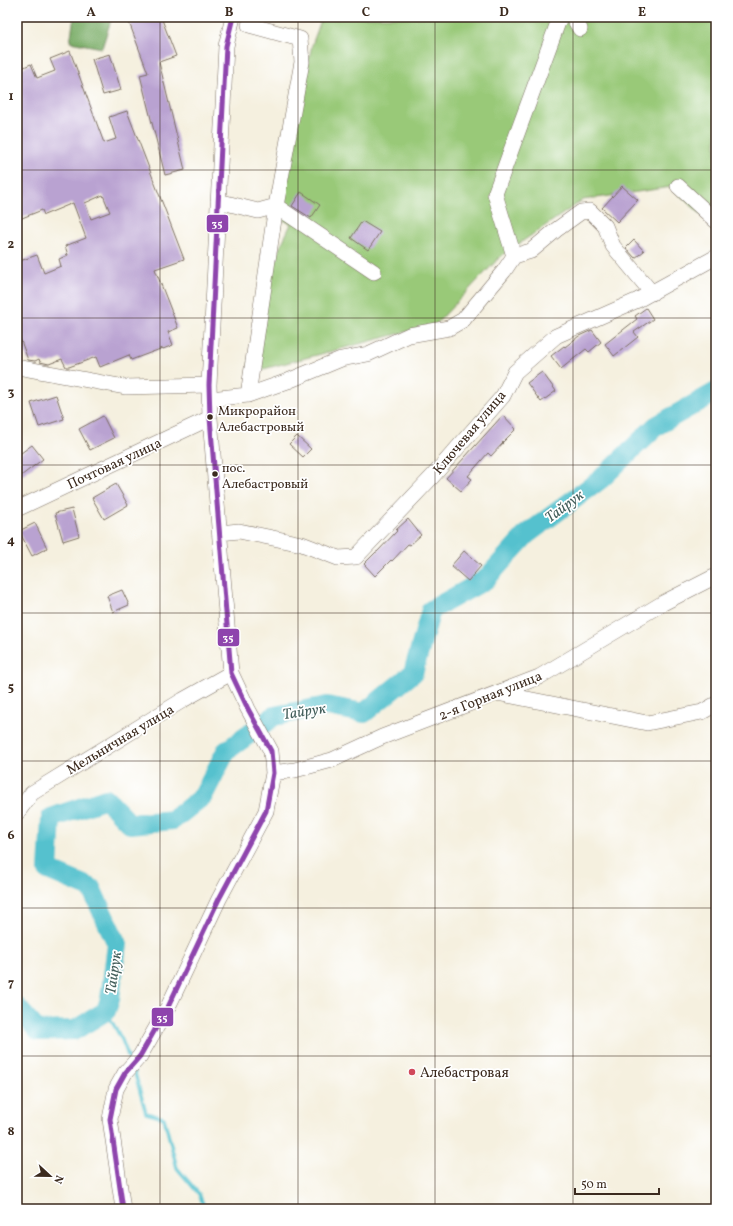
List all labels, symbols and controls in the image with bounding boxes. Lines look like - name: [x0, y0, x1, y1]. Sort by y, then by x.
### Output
- text: A: [86, 4, 96, 22]
- text: B: [225, 4, 234, 22]
- text: C: [362, 4, 370, 22]
- text: D: [499, 4, 509, 22]
- text: E: [638, 4, 646, 22]
- text: 1: [8, 88, 14, 106]
- line badge: 35: [206, 214, 229, 233]
- text: 35: [212, 217, 222, 232]
- text: 2: [8, 236, 15, 254]
- text: 3: [8, 384, 15, 402]
- street label: Ключевая улица: [429, 387, 511, 479]
- place label: Микрорайон Алебастровый: [218, 403, 304, 437]
- marker: Микрорайон Алебастровый: [205, 412, 215, 422]
- street label: Почтовая улица: [64, 434, 165, 495]
- place label: пос. Алебастровый: [222, 460, 308, 494]
- marker: пос. Алебастровый: [210, 469, 220, 479]
- water label: Тайрук: [541, 485, 589, 529]
- text: 4: [7, 532, 15, 550]
- line badge: 35: [217, 628, 240, 647]
- text: 35: [223, 631, 233, 646]
- street label: 2-я Горная улица: [436, 667, 545, 726]
- text: 5: [8, 679, 14, 697]
- water label: Тайрук: [281, 699, 328, 726]
- street label: Мельничная улица: [63, 701, 178, 780]
- text: 6: [7, 827, 15, 845]
- water label: Тайрук: [101, 949, 128, 996]
- text: 7: [8, 975, 14, 993]
- line badge: 35: [151, 1007, 174, 1027]
- text: 35: [157, 1011, 167, 1026]
- place label: Алебастровая: [420, 1064, 509, 1083]
- marker: Алебастровая: [407, 1067, 417, 1077]
- text: 8: [7, 1123, 15, 1141]
- north arrow: [30, 1156, 70, 1196]
- scale bar: [575, 1170, 659, 1196]
- text: N: [49, 1173, 66, 1186]
- text: 50 m: [581, 1177, 607, 1193]

